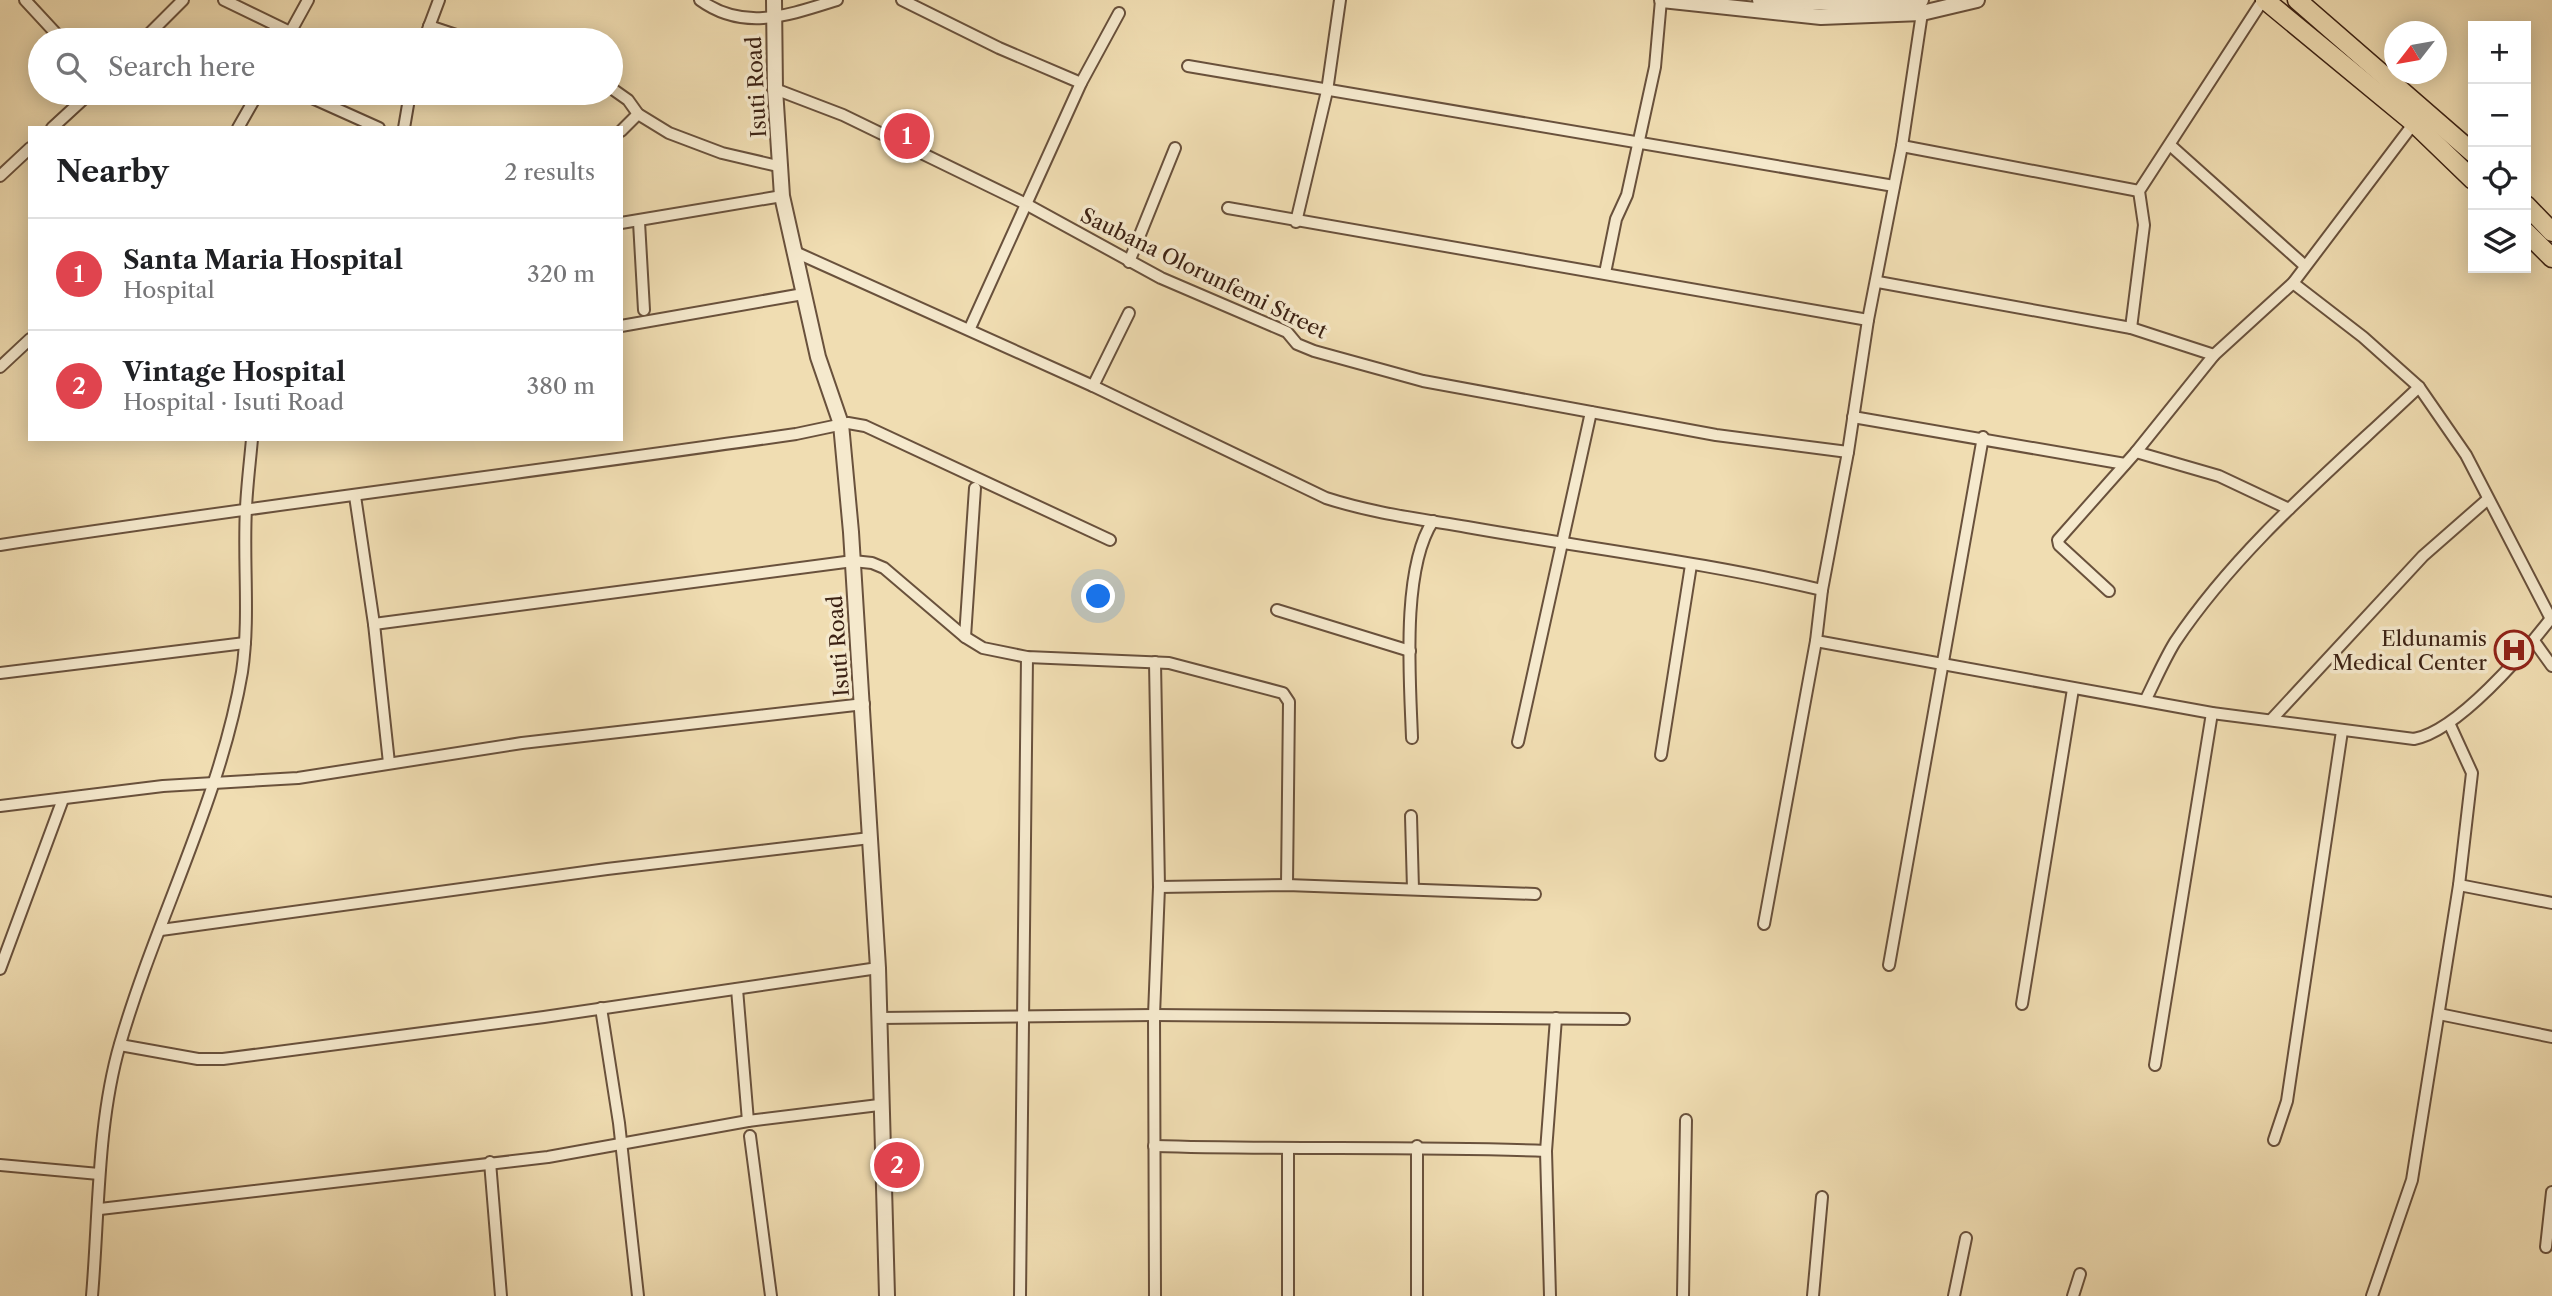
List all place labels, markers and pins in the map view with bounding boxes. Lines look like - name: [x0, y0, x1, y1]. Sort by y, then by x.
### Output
- pin: 1: [884, 110, 930, 162]
- place label: Eldunamis Medical Center: [2332, 626, 2487, 675]
- hospital icon: Eldunamis Medical Center: [2493, 629, 2535, 671]
- pin: 2: [874, 1139, 920, 1191]

